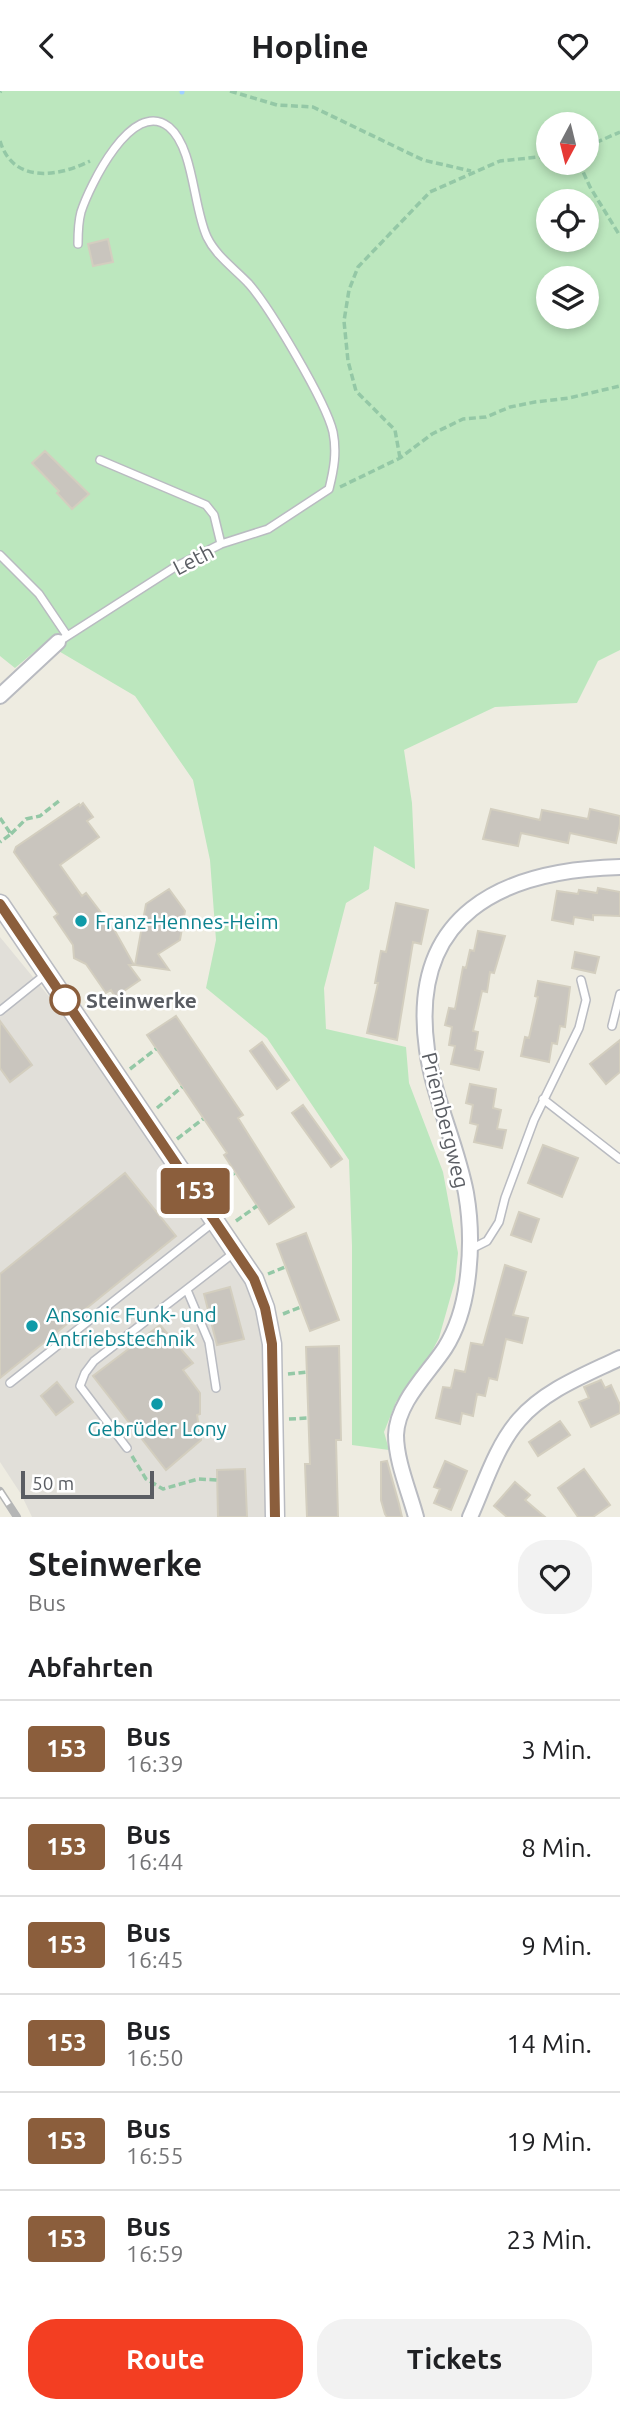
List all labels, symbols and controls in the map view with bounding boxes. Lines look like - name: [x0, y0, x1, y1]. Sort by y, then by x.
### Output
- icon: back: [28, 27, 66, 65]
- icon: heart: [554, 27, 592, 65]
- text: Hopline: [251, 28, 369, 64]
- north arrow: [536, 112, 598, 175]
- map controls: [536, 112, 599, 329]
- button: locate: [536, 189, 599, 252]
- button: layers: [536, 266, 599, 329]
- street label: Leth: [169, 539, 217, 579]
- place label: Franz-Hennes-Heim: [95, 909, 279, 933]
- marker: Franz-Hennes-Heim: [73, 913, 89, 929]
- marker: Steinwerke: [50, 985, 80, 1015]
- place label: Steinwerke: [86, 988, 197, 1012]
- street label: Priembergweg: [418, 1050, 474, 1190]
- line badge: 153: [155, 1168, 235, 1214]
- text: 153: [175, 1177, 215, 1204]
- place label: Ansonic Funk- und Antriebstechnik: [46, 1302, 217, 1350]
- marker: Ansonic Funk- und Antriebstechnik: [24, 1318, 40, 1334]
- marker: Gebrüder Lony: [149, 1396, 165, 1412]
- place label: Gebrüder Lony: [87, 1416, 227, 1440]
- scale bar: [21, 1468, 154, 1500]
- text: 50 m: [32, 1472, 74, 1494]
- button: heart: [518, 1540, 592, 1614]
- text: Steinwerke: [28, 1545, 202, 1582]
- text: Bus: [28, 1590, 66, 1615]
- text: Abfahrten: [28, 1653, 153, 1682]
- text: Bus: [126, 1722, 171, 1751]
- text: 153: [46, 1735, 87, 1762]
- text: 3 Min.: [521, 1735, 592, 1764]
- text: 16:39: [126, 1751, 184, 1776]
- text: Bus: [126, 1820, 171, 1849]
- text: 153: [46, 1833, 87, 1860]
- text: 8 Min.: [521, 1833, 592, 1862]
- text: 16:44: [126, 1849, 184, 1874]
- text: Bus: [126, 1918, 171, 1947]
- text: 153: [46, 1931, 87, 1958]
- text: 9 Min.: [521, 1931, 592, 1960]
- text: 16:45: [126, 1947, 184, 1972]
- text: Bus: [126, 2016, 171, 2045]
- text: 153: [46, 2029, 87, 2056]
- text: 14 Min.: [507, 2029, 592, 2058]
- text: 16:50: [126, 2045, 184, 2070]
- text: Bus: [126, 2114, 171, 2143]
- text: 153: [46, 2127, 87, 2154]
- text: 19 Min.: [507, 2127, 592, 2156]
- text: 16:55: [126, 2143, 184, 2168]
- text: Bus: [126, 2212, 171, 2241]
- text: 153: [46, 2225, 87, 2252]
- text: 23 Min.: [507, 2225, 592, 2254]
- text: 16:59: [126, 2241, 184, 2266]
- button: Route: [28, 2319, 303, 2399]
- button: Tickets: [317, 2319, 592, 2399]

